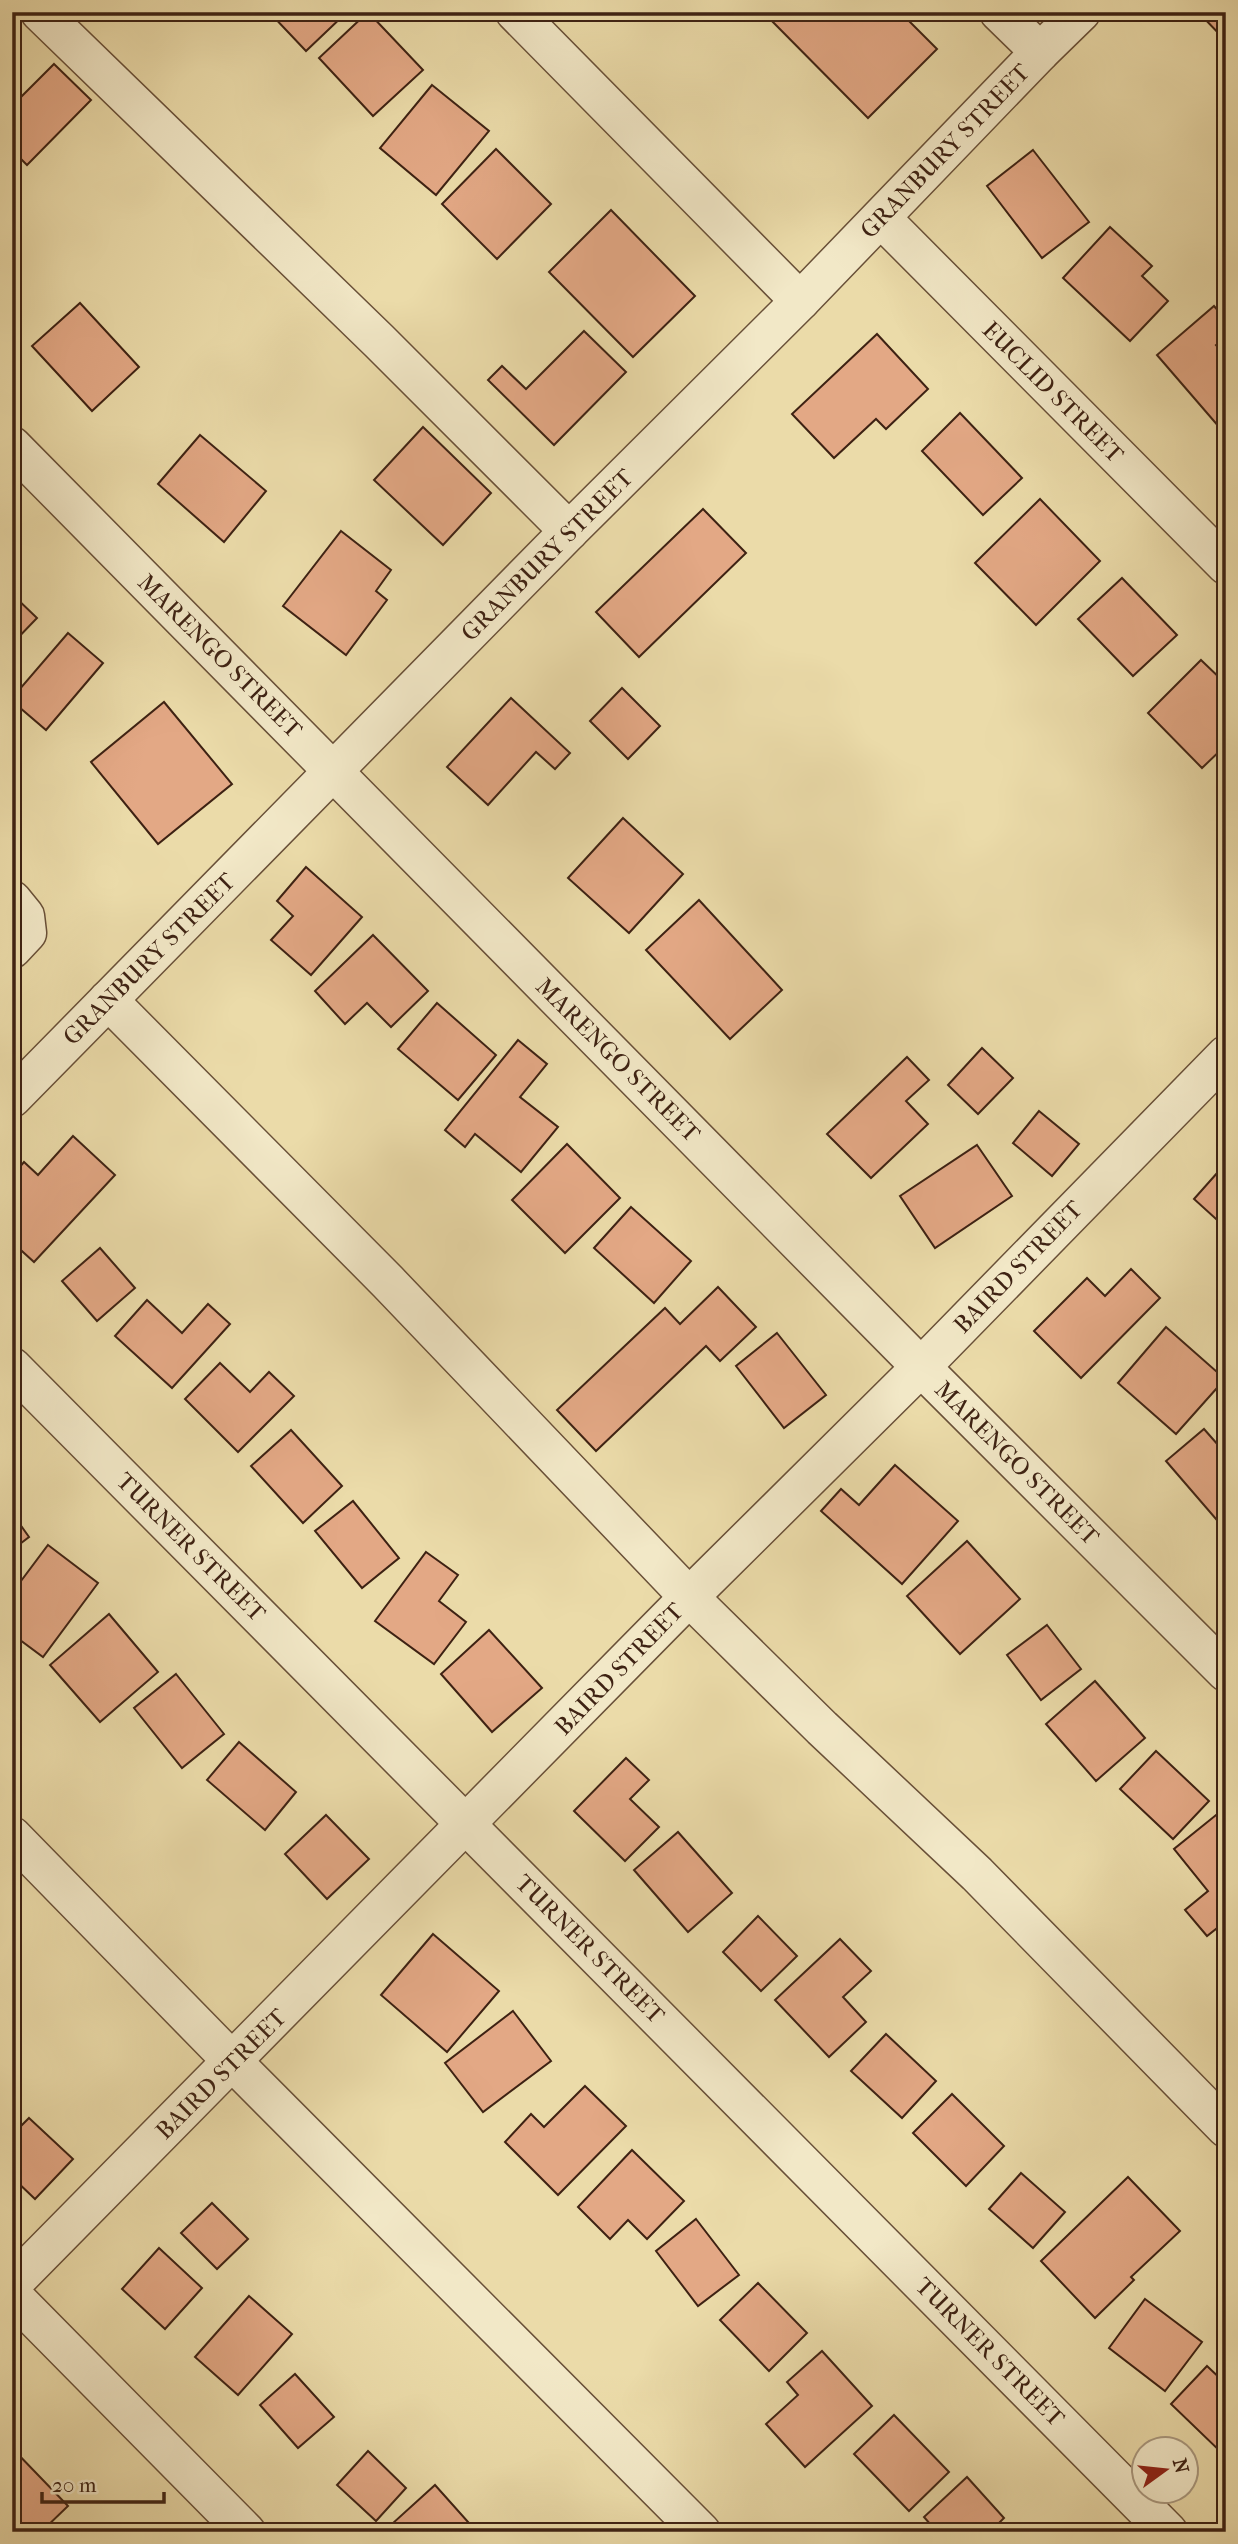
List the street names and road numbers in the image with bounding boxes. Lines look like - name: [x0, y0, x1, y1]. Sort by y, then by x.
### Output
- street label: GRANBURY STREET: [855, 58, 1036, 244]
- street label: EUCLID STREET: [977, 316, 1130, 469]
- street label: GRANBURY STREET: [455, 463, 639, 647]
- street label: MARENGO STREET: [132, 568, 308, 744]
- street label: GRANBURY STREET: [57, 867, 241, 1051]
- street label: MARENGO STREET: [530, 972, 706, 1148]
- street label: BAIRD STREET: [948, 1195, 1089, 1339]
- street label: MARENGO STREET: [929, 1375, 1105, 1551]
- street label: TURNER STREET: [111, 1467, 272, 1628]
- street label: BAIRD STREET: [549, 1597, 690, 1741]
- street label: TURNER STREET: [510, 1869, 671, 2030]
- street label: BAIRD STREET: [150, 2002, 293, 2145]
- street label: TURNER STREET: [910, 2272, 1071, 2433]

